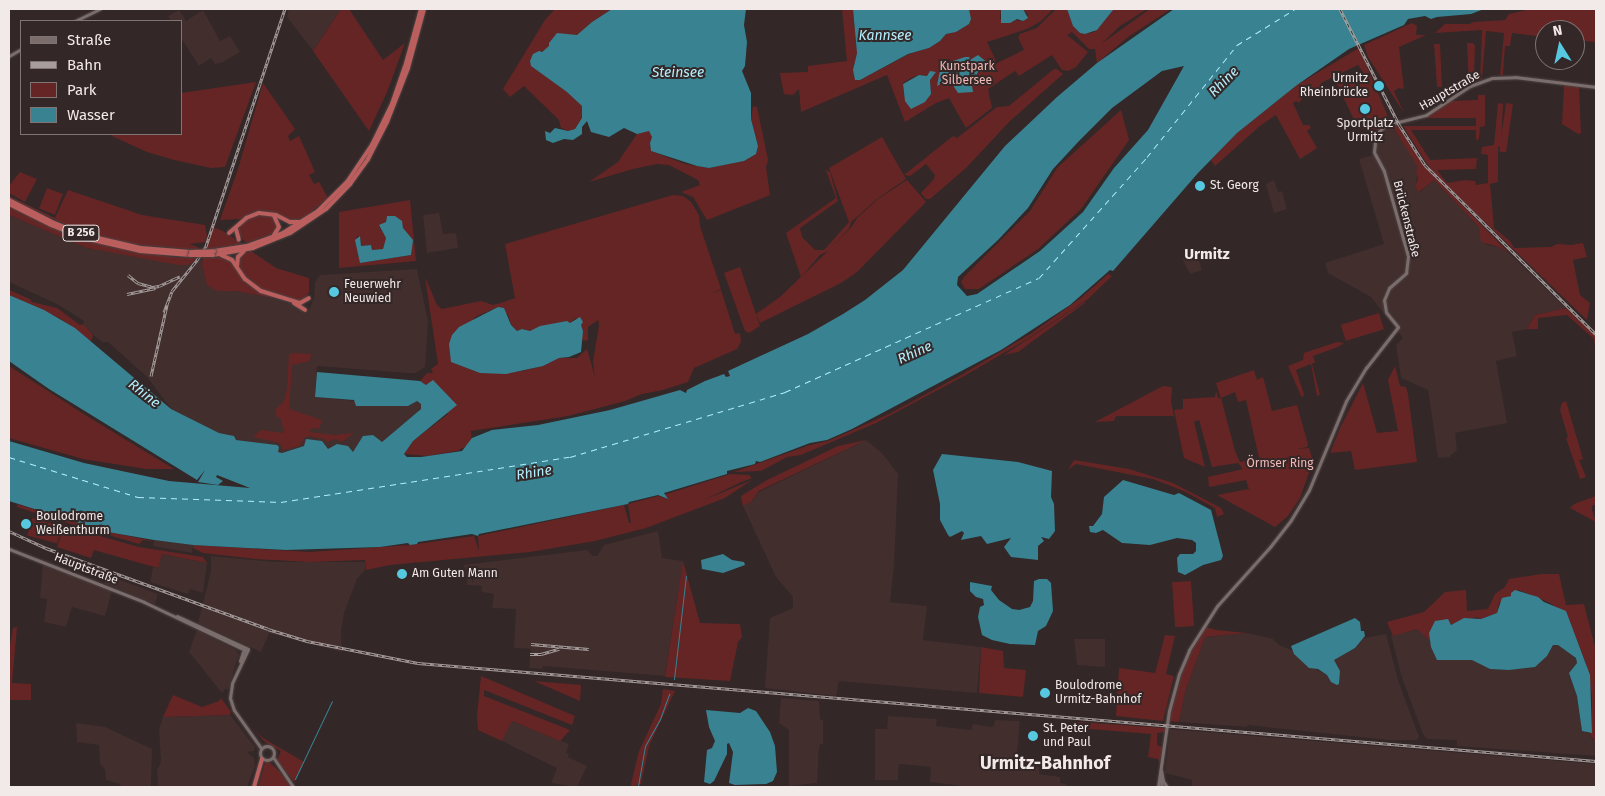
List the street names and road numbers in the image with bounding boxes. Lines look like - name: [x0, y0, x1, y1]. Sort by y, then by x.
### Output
- street label: Hauptstraße: [1417, 68, 1483, 114]
- street label: Brückenstraße: [1390, 179, 1422, 259]
- road number: B 256: [62, 224, 100, 242]
- street label: Hauptstraße: [52, 550, 120, 588]

